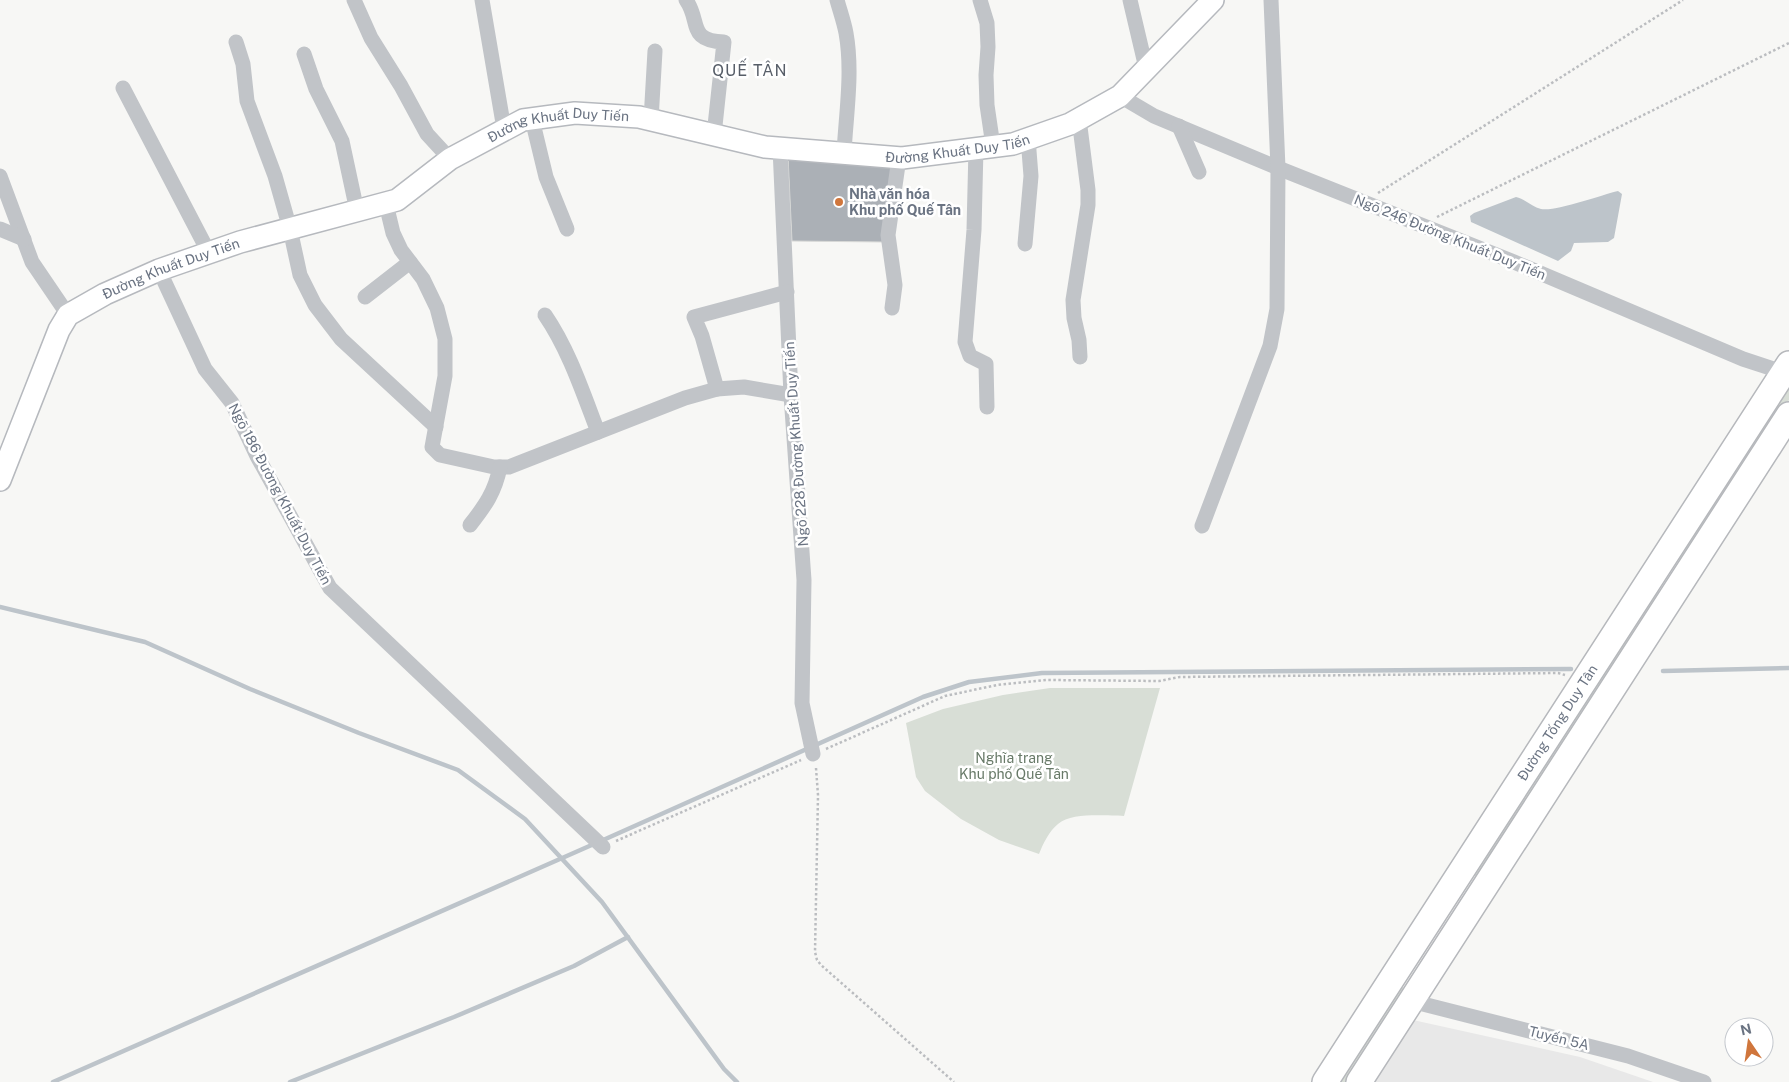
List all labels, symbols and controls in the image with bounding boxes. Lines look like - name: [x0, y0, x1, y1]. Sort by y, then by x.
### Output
- district label: QUẾ TÂN: [712, 58, 788, 80]
- street label: Đường Khuất Duy Tiến: [485, 105, 630, 146]
- street label: Đường Khuất Duy Tiến: [885, 131, 1032, 166]
- place label: Nhà văn hóa Khu phố Quế Tân: [849, 186, 961, 218]
- street label: Ngõ 246 Đường Khuất Duy Tiến: [1352, 191, 1548, 283]
- marker: Nhà văn hóa Khu phố Quế Tân: [833, 196, 845, 208]
- street label: Đường Khuất Duy Tiến: [100, 235, 242, 302]
- street label: Ngõ 228 Đường Khuất Duy Tiến: [781, 341, 811, 547]
- street label: Ngõ 186 Đường Khuất Duy Tiến: [225, 401, 335, 587]
- street label: Đường Tống Duy Tân: [1514, 662, 1601, 784]
- park label: Nghĩa trang Khu phố Quế Tân: [959, 750, 1069, 782]
- north arrow: [1724, 1017, 1774, 1067]
- text: N: [1739, 1020, 1753, 1038]
- street label: Tuyến 5A: [1527, 1023, 1591, 1053]

